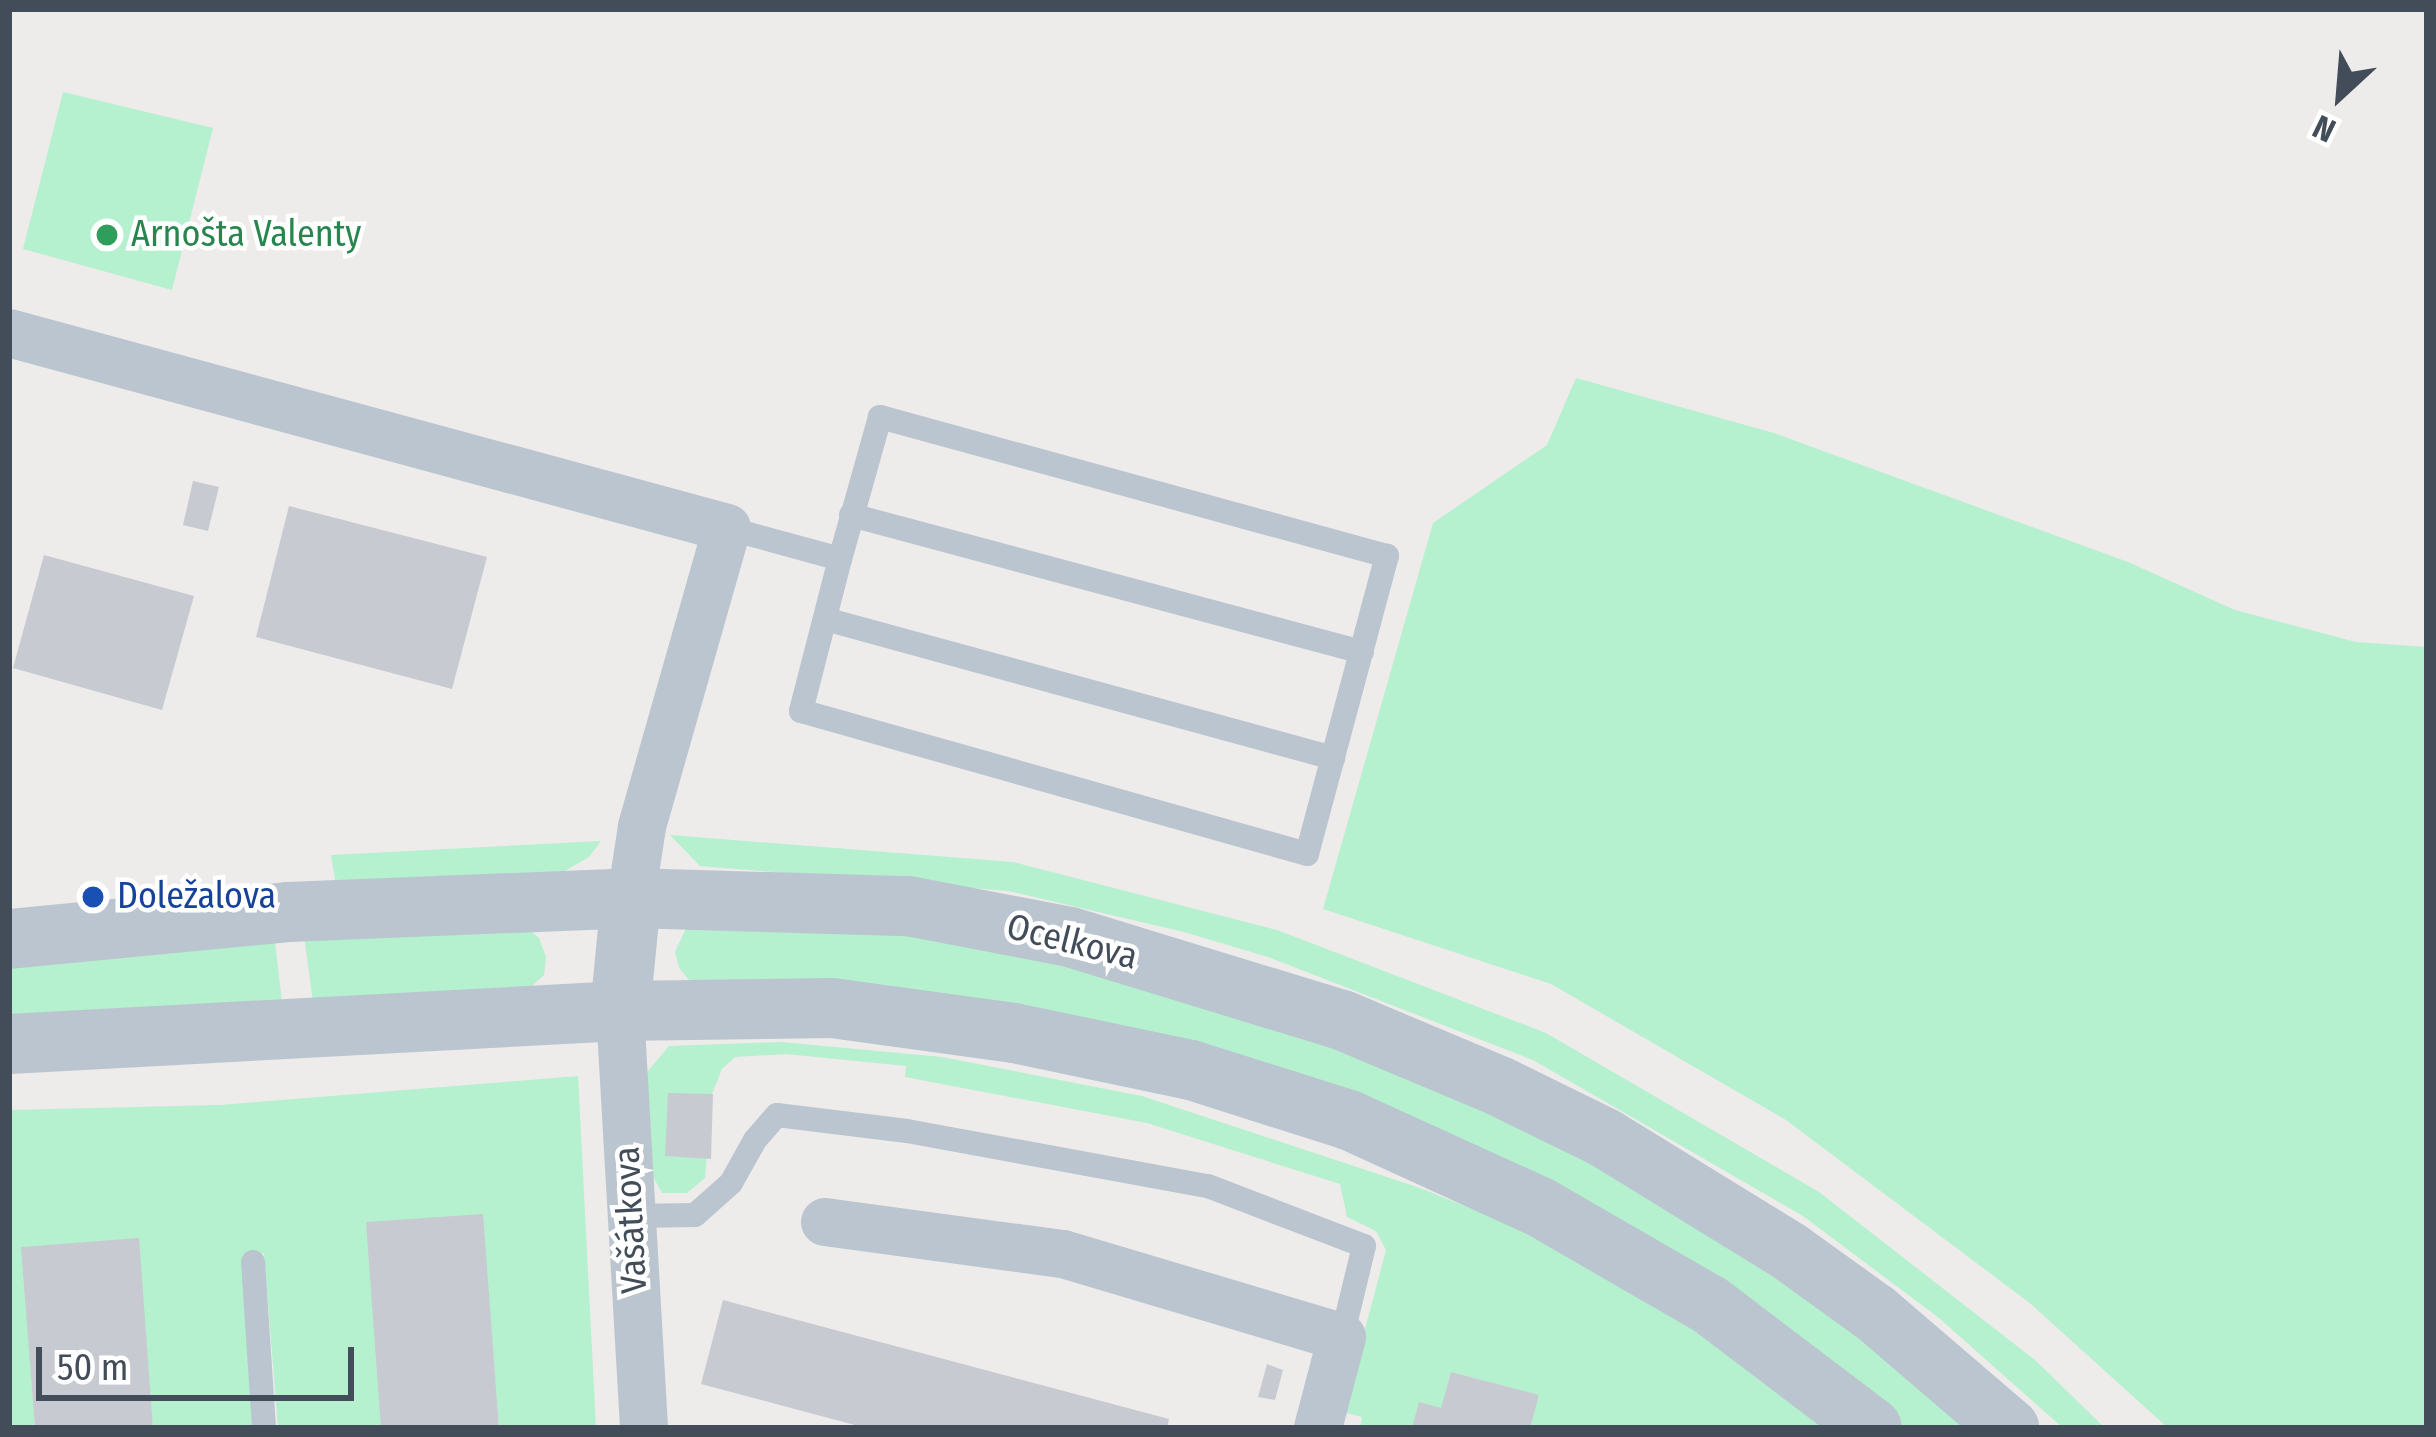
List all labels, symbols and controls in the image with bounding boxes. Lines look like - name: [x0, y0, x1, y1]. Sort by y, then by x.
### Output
- north arrow: [2280, 36, 2400, 156]
- text: N: [2307, 106, 2342, 151]
- place label: Arnošta Valenty: [131, 213, 361, 257]
- marker: Arnošta Valenty: [94, 222, 120, 248]
- place label: Doležalova: [117, 875, 276, 919]
- marker: Doležalova: [80, 884, 106, 910]
- street label: Ocelkova: [1002, 905, 1142, 979]
- street label: Vašátkova: [606, 1145, 656, 1295]
- scale bar: [42, 1323, 360, 1397]
- text: 50 m: [57, 1346, 128, 1390]

